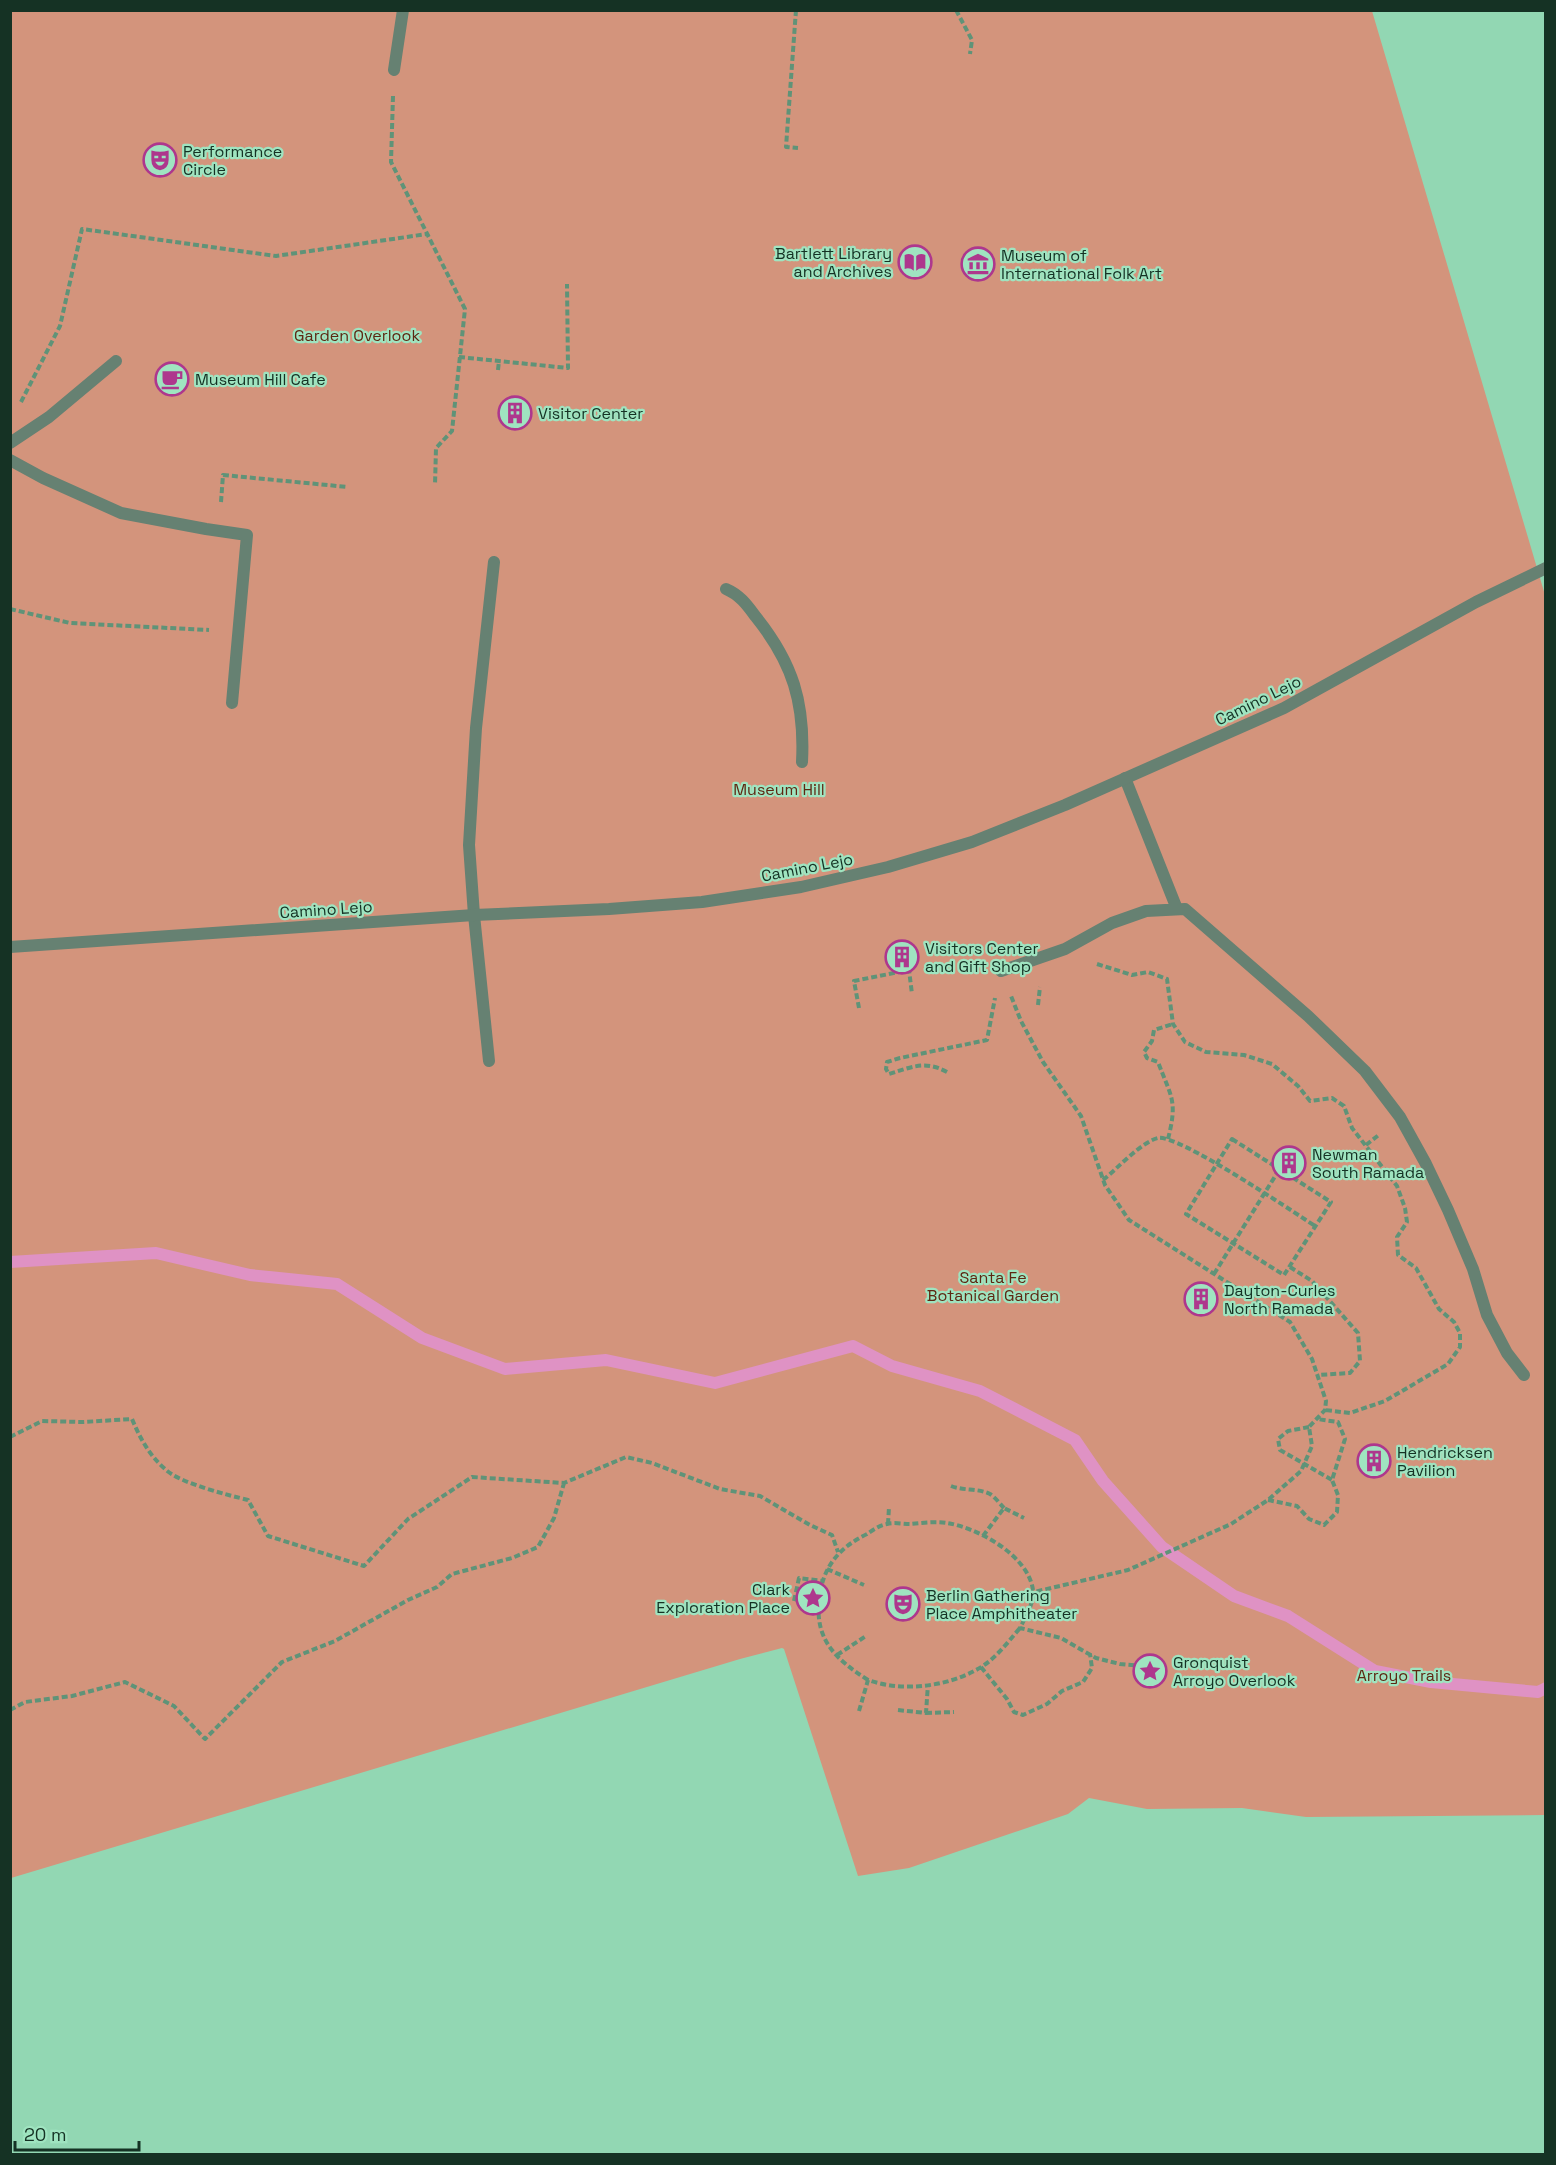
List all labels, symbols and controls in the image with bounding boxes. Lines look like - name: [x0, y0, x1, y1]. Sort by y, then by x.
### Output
- place label: Performance Circle: [183, 141, 282, 180]
- theatre icon: Performance Circle: [142, 142, 178, 178]
- place label: Bartlett Library and Archives: [775, 243, 892, 282]
- library icon: Bartlett Library and Archives: [897, 244, 933, 280]
- place label: Museum of International Folk Art: [1001, 245, 1162, 284]
- museum icon: Museum of International Folk Art: [960, 246, 996, 282]
- park label: Garden Overlook: [294, 325, 420, 346]
- cafe icon: Museum Hill Cafe: [154, 361, 190, 397]
- place label: Museum Hill Cafe: [195, 369, 326, 390]
- building icon: Visitor Center: [497, 395, 533, 431]
- place label: Visitor Center: [538, 403, 643, 424]
- street label: Camino Lejo: [1212, 671, 1305, 730]
- park label: Museum Hill: [733, 779, 825, 800]
- street label: Camino Lejo: [759, 848, 855, 887]
- street label: Camino Lejo: [279, 896, 373, 923]
- place label: Visitors Center and Gift Shop: [925, 938, 1038, 977]
- building icon: Visitors Center and Gift Shop: [884, 939, 920, 975]
- place label: Newman South Ramada: [1312, 1144, 1424, 1183]
- building icon: Newman South Ramada: [1271, 1145, 1307, 1181]
- park label: Santa Fe Botanical Garden: [927, 1267, 1059, 1306]
- place label: Dayton-Curles North Ramada: [1224, 1280, 1335, 1319]
- building icon: Dayton-Curles North Ramada: [1183, 1281, 1219, 1317]
- place label: Hendricksen Pavilion: [1397, 1442, 1493, 1481]
- building icon: Hendricksen Pavilion: [1356, 1443, 1392, 1479]
- place label: Clark Exploration Place: [656, 1579, 790, 1618]
- place icon: Clark Exploration Place: [795, 1580, 831, 1616]
- place label: Berlin Gathering Place Amphitheater: [926, 1585, 1077, 1624]
- theatre icon: Berlin Gathering Place Amphitheater: [885, 1586, 921, 1622]
- place label: Gronquist Arroyo Overlook: [1173, 1652, 1296, 1691]
- place icon: Gronquist Arroyo Overlook: [1132, 1653, 1168, 1689]
- park label: Arroyo Trails: [1357, 1665, 1451, 1686]
- scale bar: [15, 2114, 140, 2152]
- text: 20 m: [24, 2123, 67, 2146]

